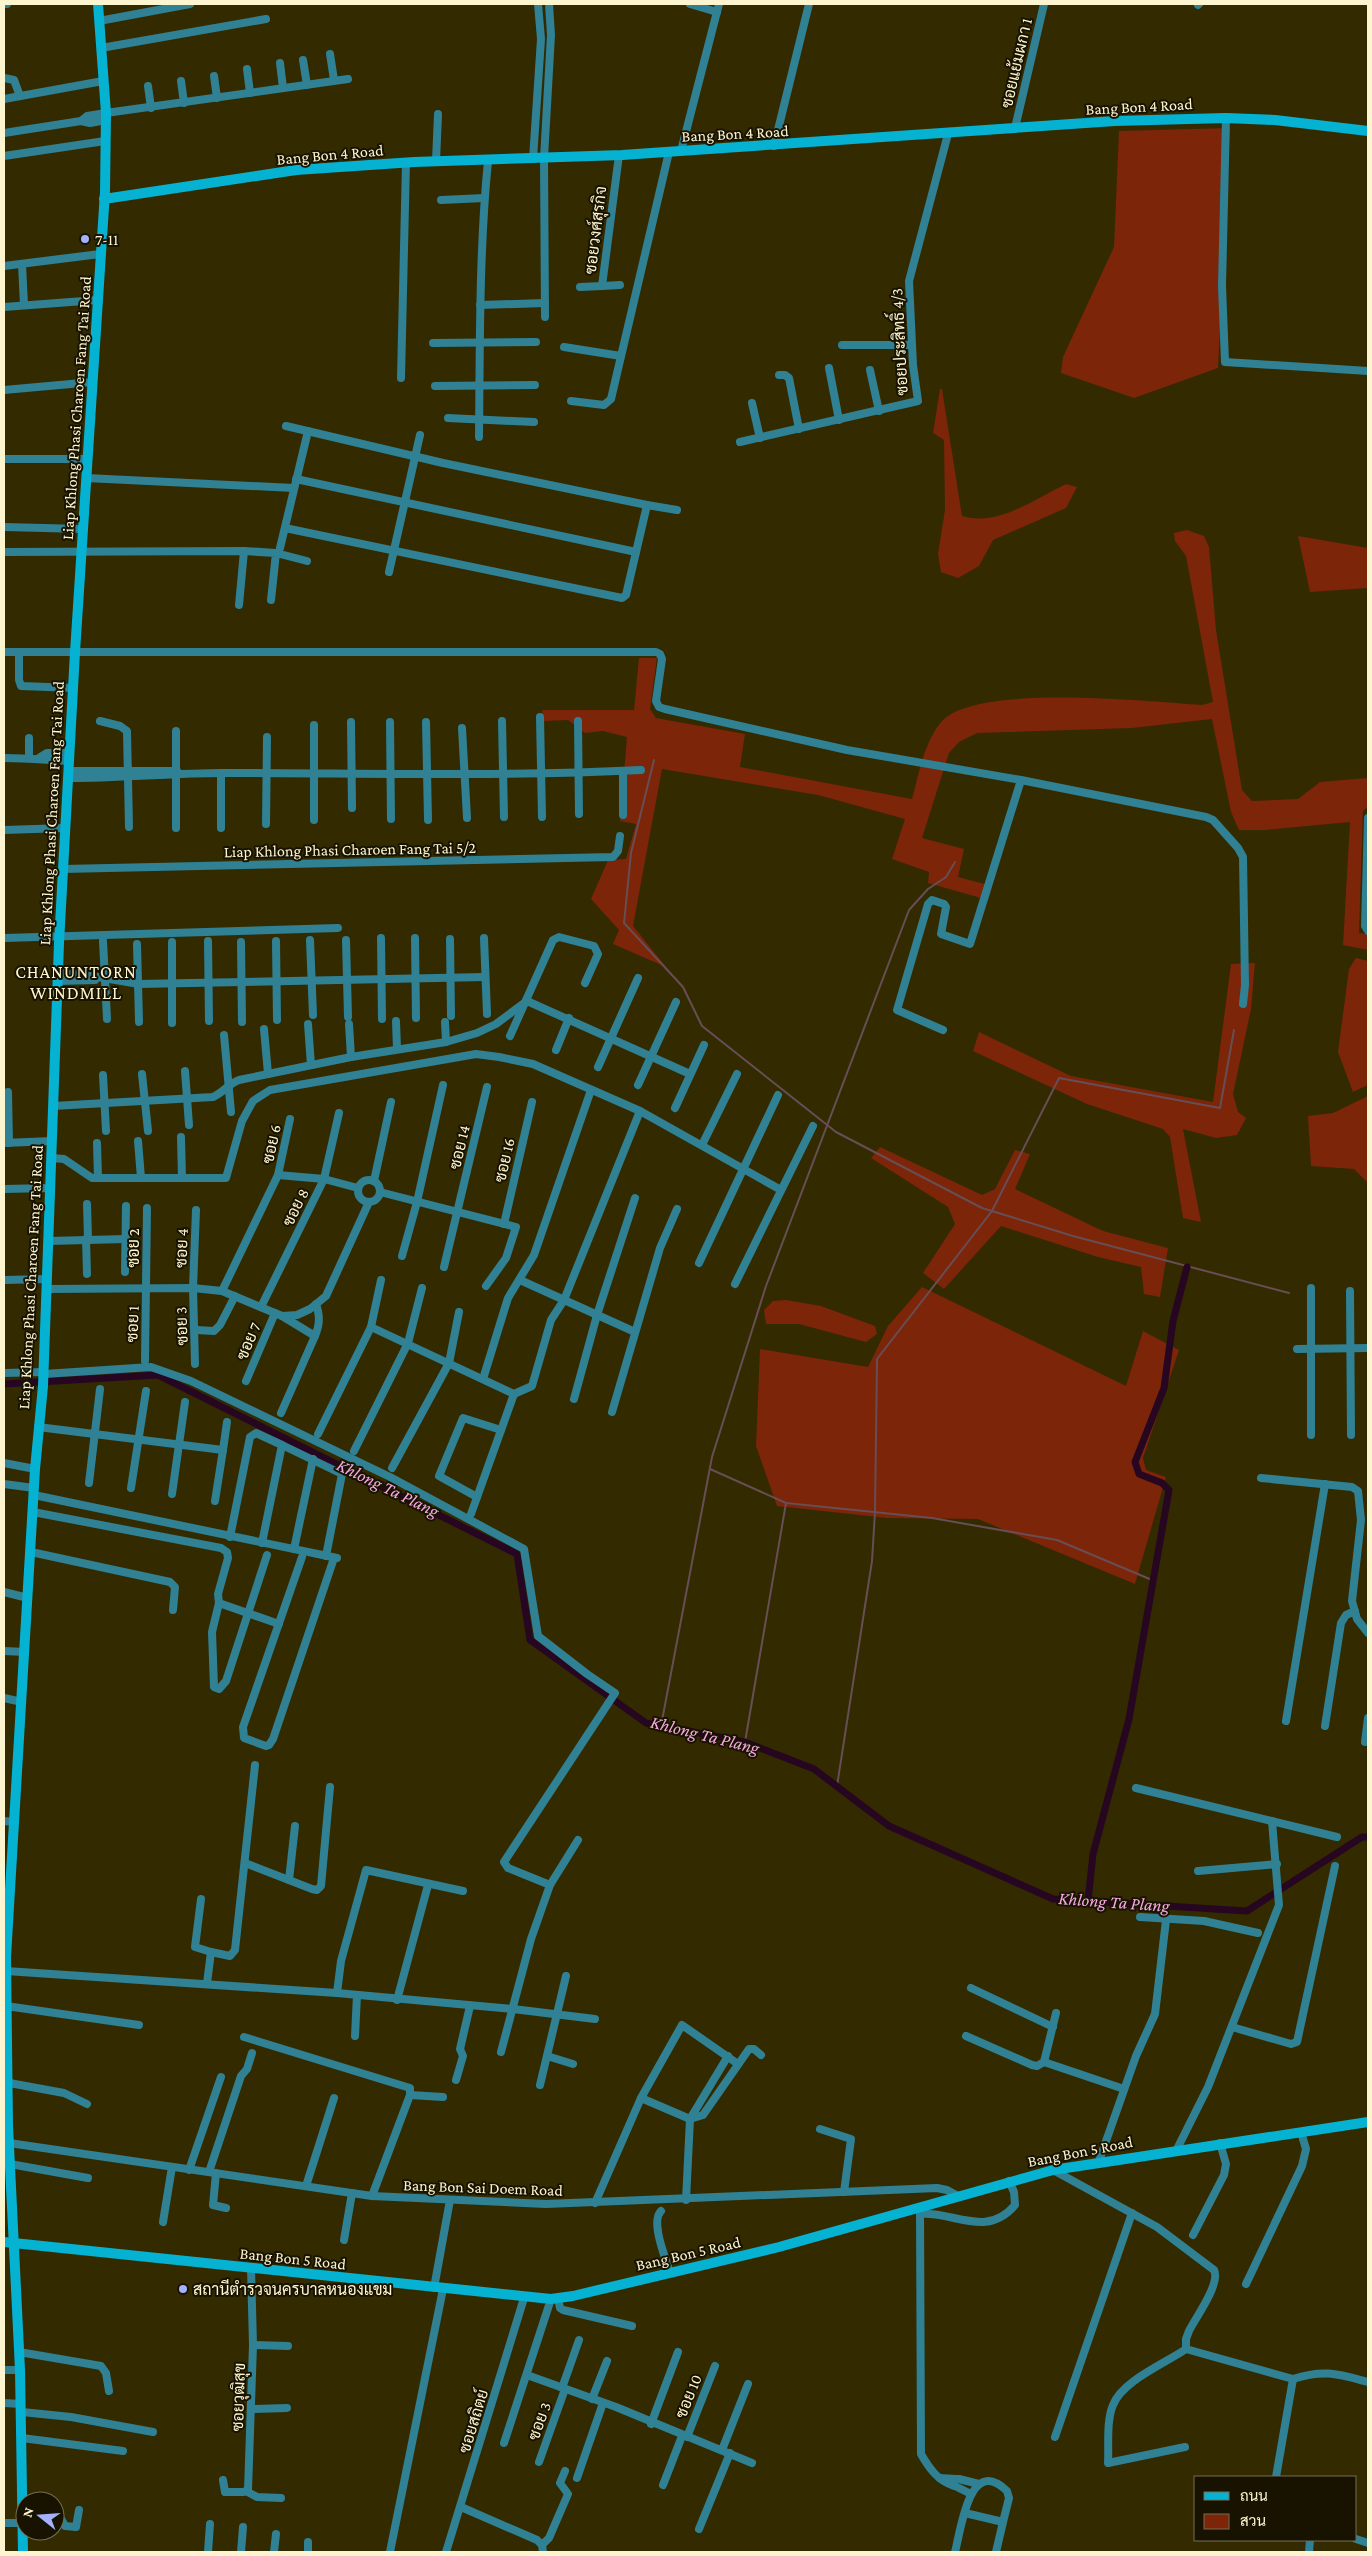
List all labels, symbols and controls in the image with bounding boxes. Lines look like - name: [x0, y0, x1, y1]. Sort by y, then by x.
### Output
- street label: ซอยแย้มผกา 1: [996, 16, 1035, 110]
- street label: Bang Bon 4 Road: [1085, 95, 1194, 119]
- street label: Bang Bon 4 Road: [681, 122, 790, 146]
- street label: Bang Bon 4 Road: [276, 141, 385, 169]
- street label: ซอยวงศ์สุรกิจ: [578, 185, 612, 275]
- place label: 7-11: [95, 231, 118, 248]
- marker: 7-11: [79, 233, 91, 245]
- street label: Liap Khlong Phasi Charoen Fang Tai Road: [59, 275, 95, 541]
- street label: ซอยประสิทธิ์ 4/3: [882, 288, 911, 396]
- street label: Liap Khlong Phasi Charoen Fang Tai Road: [36, 680, 68, 946]
- street label: Liap Khlong Phasi Charoen Fang Tai 5/2: [224, 839, 477, 861]
- district label: CHANUNTORN WINDMILL: [15, 962, 137, 1003]
- street label: ซอย 6: [259, 1123, 284, 1165]
- street label: ซอย 14: [446, 1123, 473, 1171]
- street label: ซอย 16: [491, 1136, 518, 1184]
- street label: Liap Khlong Phasi Charoen Fang Tai Road: [15, 1144, 47, 1410]
- street label: ซอย 8: [279, 1186, 312, 1229]
- street label: ซอย 2: [125, 1228, 142, 1268]
- street label: ซอย 4: [172, 1228, 191, 1268]
- street label: ซอย 1: [123, 1305, 142, 1343]
- street label: ซอย 3: [172, 1306, 191, 1346]
- street label: ซอย 7: [233, 1319, 264, 1362]
- water label: Khlong Ta Plang: [334, 1455, 443, 1522]
- water label: Khlong Ta Plang: [649, 1712, 762, 1758]
- water label: Khlong Ta Plang: [1058, 1888, 1171, 1916]
- street label: Bang Bon 5 Road: [1026, 2133, 1135, 2171]
- street label: Bang Bon Sai Doem Road: [403, 2176, 564, 2200]
- street label: Bang Bon 5 Road: [634, 2233, 743, 2275]
- street label: Bang Bon 5 Road: [239, 2244, 347, 2274]
- place label: สถานีตำรวจนครบาลหนองแขม: [193, 2278, 392, 2298]
- marker: สถานีตำรวจนครบาลหนองแขม: [177, 2283, 189, 2295]
- street label: ซอยวุฒิสุข: [228, 2362, 251, 2432]
- street label: ซอย 10: [672, 2372, 705, 2421]
- street label: ซอยสถิตย์: [452, 2386, 491, 2455]
- street label: ซอย 3: [525, 2400, 554, 2442]
- legend: [1194, 2476, 1357, 2541]
- text: ถนน: [1240, 2488, 1268, 2504]
- north arrow: [15, 2491, 65, 2541]
- text: N: [19, 2505, 37, 2519]
- text: สวน: [1240, 2513, 1266, 2529]

